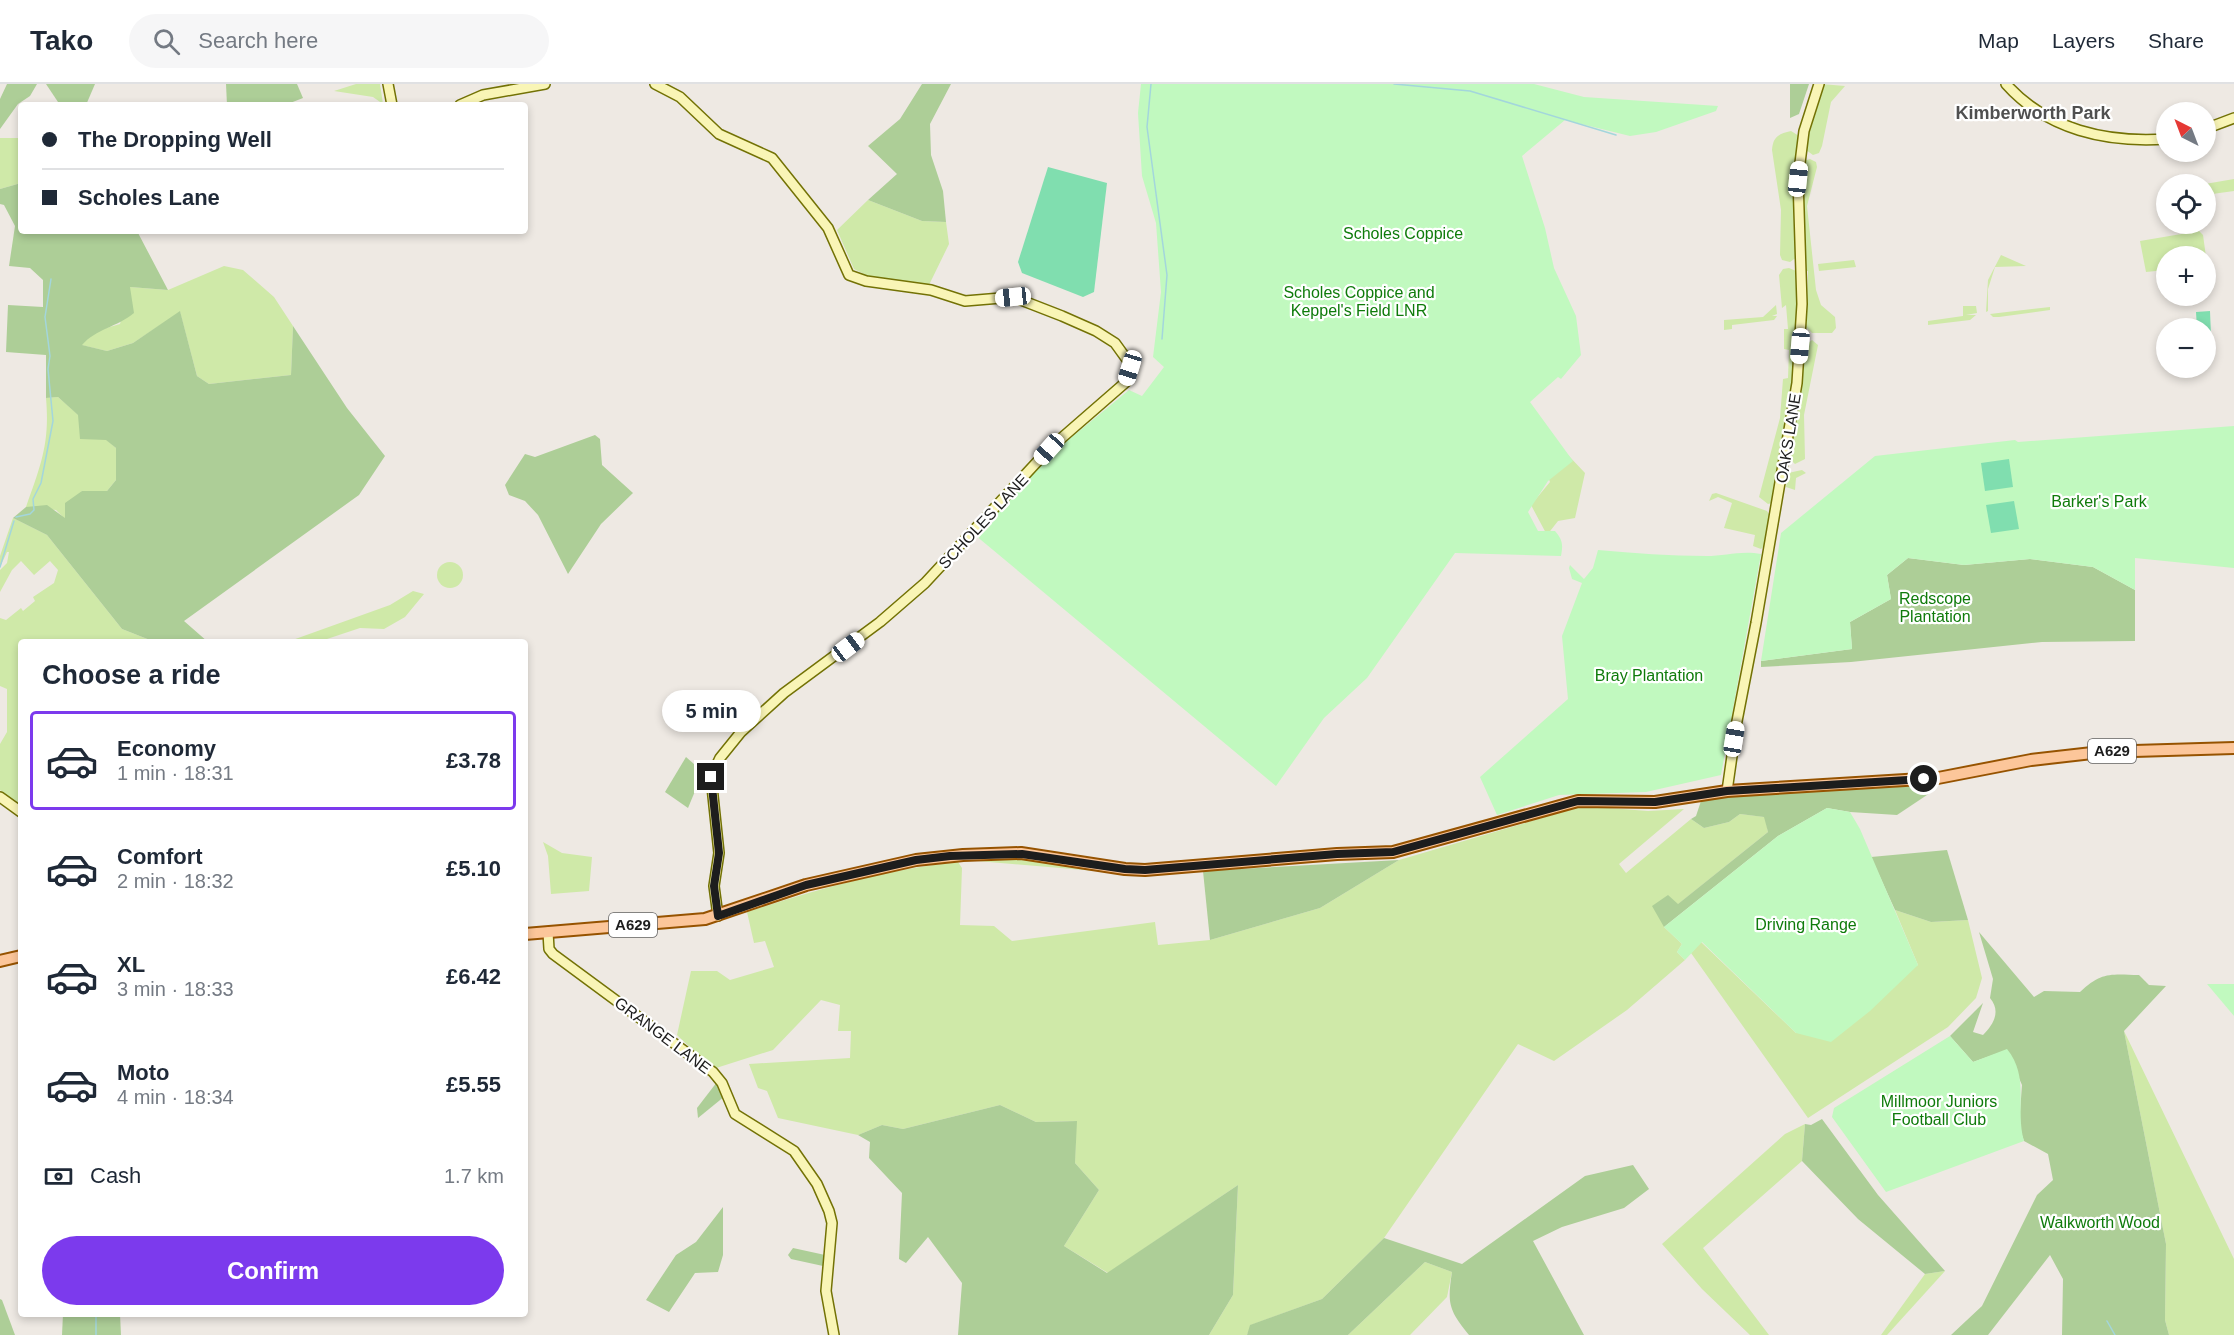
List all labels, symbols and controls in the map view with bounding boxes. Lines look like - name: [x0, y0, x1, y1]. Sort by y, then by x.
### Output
- search box: [129, 14, 549, 68]
- text: Tako: [30, 25, 93, 56]
- icon: search: [150, 25, 183, 58]
- text: Search here: [198, 28, 318, 53]
- text: Map: [1978, 29, 2019, 52]
- text: Layers: [2052, 29, 2115, 52]
- text: Share: [2148, 29, 2204, 52]
- north arrow: [2156, 102, 2216, 162]
- map controls: [2156, 102, 2216, 378]
- district label: Kimberworth Park: [1955, 103, 2112, 123]
- text: The Dropping Well: [78, 127, 272, 152]
- car: [1787, 160, 1809, 198]
- button: locate: [2156, 174, 2216, 234]
- text: Scholes Lane: [78, 185, 220, 210]
- park label: Scholes Coppice: [1343, 225, 1463, 242]
- button: +: [2156, 246, 2216, 306]
- park label: Scholes Coppice and Keppel's Field LNR: [1283, 284, 1435, 319]
- car: [994, 286, 1032, 308]
- button: −: [2156, 318, 2216, 378]
- car: [1789, 327, 1811, 365]
- car: [1116, 348, 1144, 388]
- street label: OAKS LANE: [1773, 392, 1804, 484]
- car: [1030, 430, 1068, 468]
- street label: SCHOLES LANE: [935, 471, 1031, 572]
- park label: Barker's Park: [2051, 493, 2148, 510]
- park label: Redscope Plantation: [1899, 590, 1971, 625]
- car: [828, 629, 868, 665]
- text: Choose a ride: [42, 660, 221, 690]
- park label: Bray Plantation: [1595, 667, 1703, 684]
- callout: 5 min: [662, 690, 760, 732]
- text: 5 min: [685, 700, 738, 722]
- car: [1722, 720, 1746, 758]
- icon: car: [45, 734, 99, 788]
- text: Economy: [117, 736, 216, 761]
- road number: A629: [2088, 739, 2136, 763]
- text: £3.78: [446, 748, 501, 773]
- text: 1 min · 18:31: [117, 762, 234, 784]
- route end: [697, 763, 724, 790]
- route start: [1910, 765, 1937, 792]
- icon: car: [45, 842, 99, 896]
- text: Comfort: [117, 844, 203, 869]
- text: £5.10: [446, 856, 501, 881]
- text: 2 min · 18:32: [117, 870, 234, 892]
- road number: A629: [609, 913, 657, 937]
- park label: Driving Range: [1755, 916, 1857, 933]
- icon: car: [45, 950, 99, 1004]
- text: XL: [117, 952, 145, 977]
- text: £6.42: [446, 964, 501, 989]
- text: 3 min · 18:33: [117, 978, 234, 1000]
- street label: GRANGE LANE: [611, 994, 714, 1077]
- icon: car: [45, 1058, 99, 1112]
- text: Moto: [117, 1060, 170, 1085]
- text: £5.55: [446, 1072, 501, 1097]
- text: 4 min · 18:34: [117, 1086, 234, 1108]
- park label: Millmoor Juniors Football Club: [1881, 1093, 1997, 1128]
- icon: cash: [42, 1160, 75, 1193]
- text: Cash: [90, 1163, 141, 1188]
- text: 1.7 km: [444, 1165, 504, 1187]
- park label: Walkworth Wood: [2040, 1214, 2160, 1231]
- button: Confirm: [42, 1236, 504, 1305]

